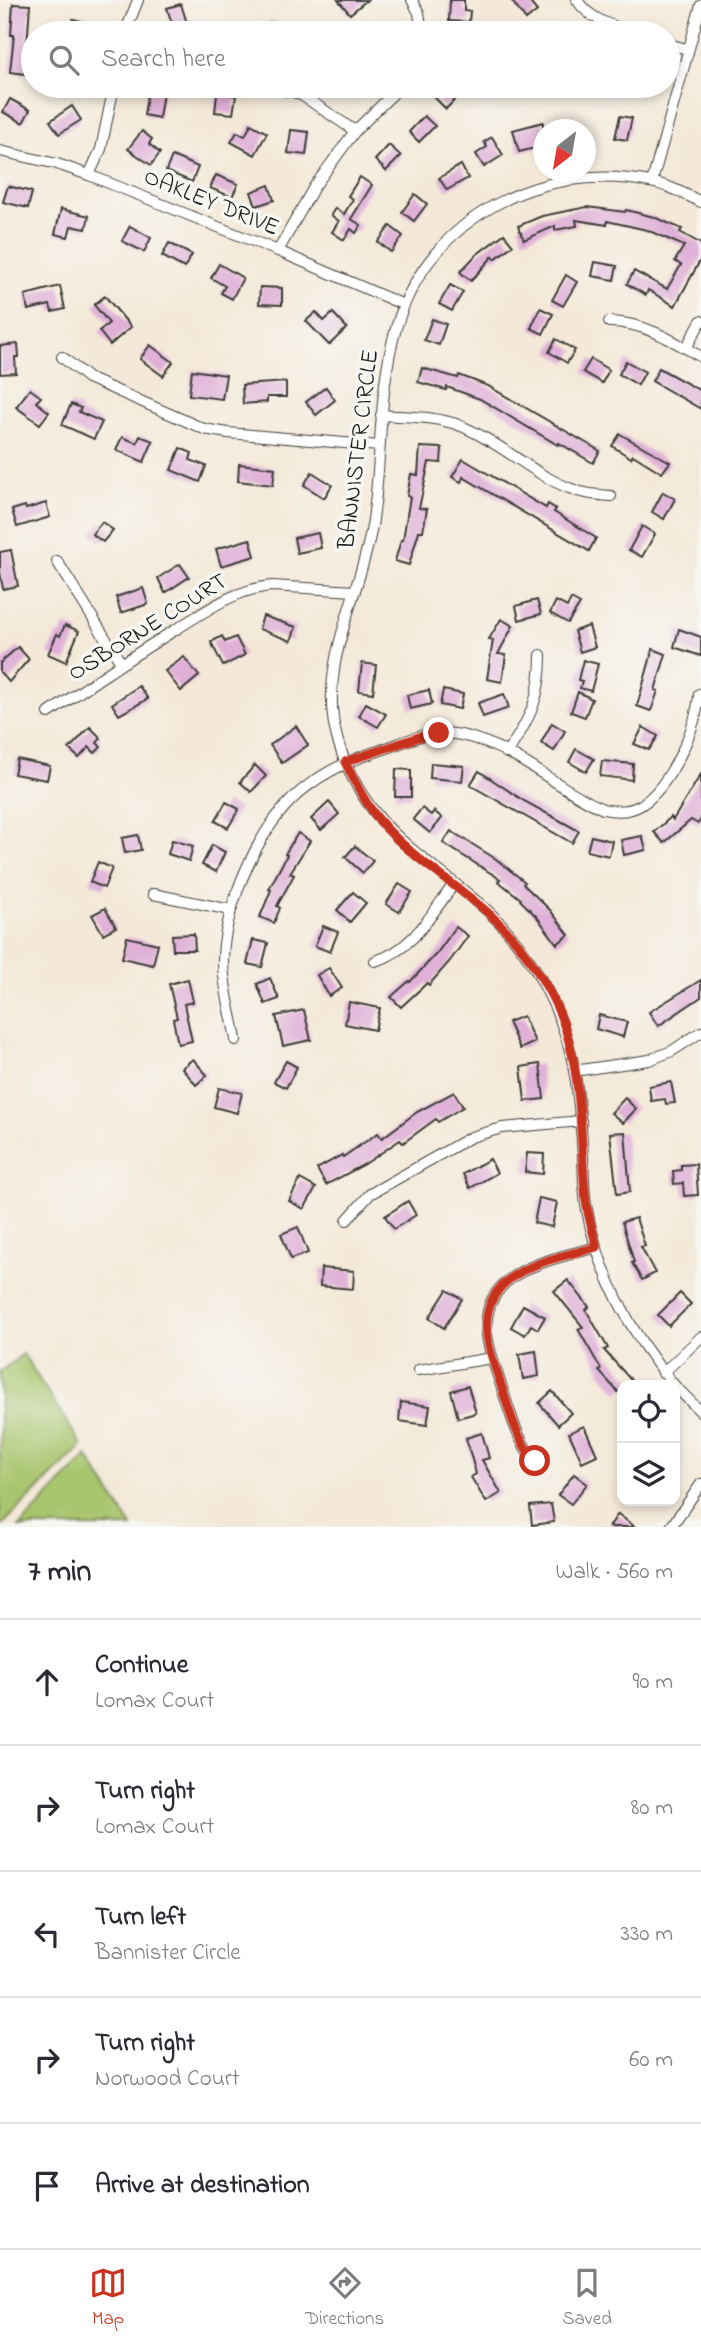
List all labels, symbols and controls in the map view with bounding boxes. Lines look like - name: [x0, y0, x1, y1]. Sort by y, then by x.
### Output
- search box: [21, 21, 680, 98]
- icon: search: [45, 41, 83, 79]
- text: Search here: [101, 41, 226, 79]
- north arrow: [533, 119, 596, 182]
- street label: OAKLEY DRIVE: [138, 160, 284, 246]
- street label: BANNISTER CIRCLE: [330, 347, 389, 552]
- street label: OSBORNE COURT: [62, 565, 235, 691]
- route end: [423, 717, 454, 748]
- map controls: [617, 1380, 680, 1506]
- button: locate: [617, 1380, 680, 1443]
- button: layers: [617, 1443, 680, 1506]
- route start: [519, 1445, 550, 1476]
- text: 7 min: [28, 1551, 91, 1595]
- text: Walk · 560 m: [556, 1556, 673, 1589]
- text: Continue: [95, 1647, 188, 1685]
- icon: ahead: [28, 1663, 66, 1701]
- text: 90 m: [633, 1666, 673, 1699]
- text: Lomax Court: [95, 1685, 214, 1718]
- text: Turn right: [95, 1773, 195, 1811]
- icon: right: [28, 1789, 66, 1827]
- text: 80 m: [631, 1792, 673, 1825]
- text: Lomax Court: [95, 1811, 214, 1844]
- text: Turn left: [95, 1899, 186, 1937]
- icon: left: [28, 1915, 66, 1953]
- text: 330 m: [620, 1918, 673, 1951]
- text: Bannister Circle: [95, 1937, 241, 1970]
- text: Turn right: [95, 2025, 195, 2063]
- icon: right: [28, 2041, 66, 2079]
- text: 60 m: [629, 2044, 673, 2077]
- text: Norwood Court: [95, 2063, 240, 2096]
- icon: arrive: [28, 2167, 66, 2205]
- text: Arrive at destination: [95, 2167, 310, 2205]
- tab: Map: [89, 2264, 127, 2333]
- tab: Directions: [305, 2264, 384, 2333]
- tab: Saved: [562, 2264, 612, 2333]

